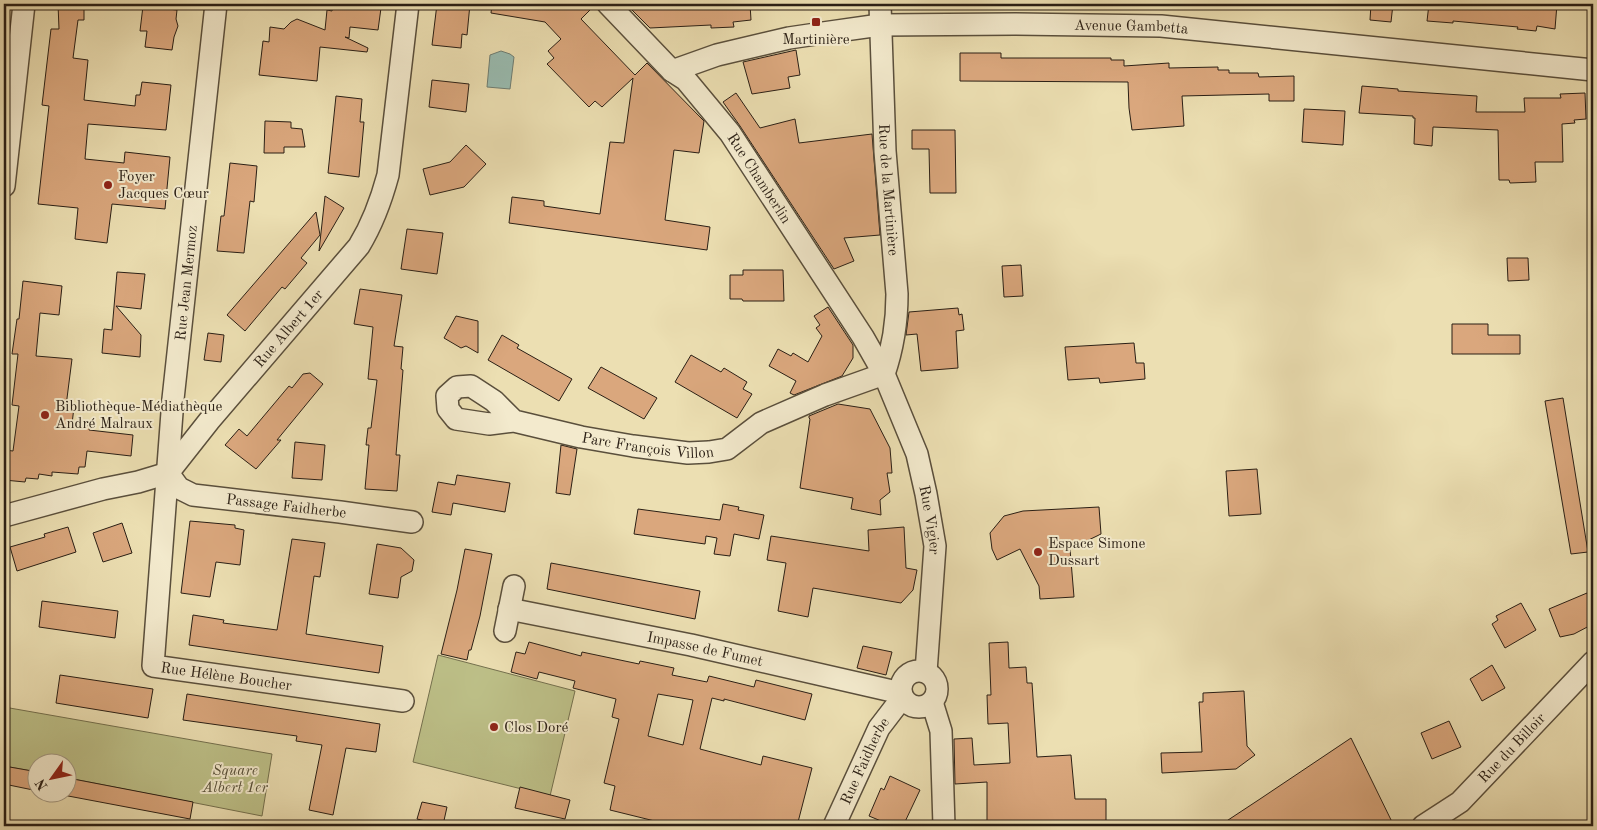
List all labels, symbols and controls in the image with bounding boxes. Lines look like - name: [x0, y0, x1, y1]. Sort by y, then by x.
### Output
- marker: Martinière: [810, 16, 822, 28]
- street label: Avenue Gambetta: [1074, 19, 1190, 38]
- place label: Martinière: [782, 33, 850, 48]
- street label: Rue de la Martinière: [875, 124, 900, 256]
- street label: Rue Chamberlin: [723, 131, 793, 227]
- place label: Foyer Jacques Cœur: [118, 170, 209, 202]
- marker: Foyer Jacques Cœur: [102, 179, 114, 191]
- street label: Rue Jean Mermoz: [174, 225, 201, 342]
- street label: Rue Albert 1er: [252, 287, 327, 371]
- place label: Bibliothèque-Médiathèque André Malraux: [55, 400, 223, 432]
- marker: Bibliothèque-Médiathèque André Malraux: [39, 409, 51, 421]
- street label: Parc François Villon: [580, 431, 715, 462]
- street label: Rue Vigier: [915, 484, 941, 555]
- street label: Passage Faidherbe: [225, 493, 347, 522]
- place label: Espace Simone Dussart: [1048, 537, 1145, 569]
- marker: Espace Simone Dussart: [1032, 546, 1044, 558]
- street label: Impasse de Fumet: [645, 630, 764, 670]
- street label: Rue Hélène Boucher: [159, 661, 293, 694]
- street label: Rue du Billoir: [1476, 711, 1549, 787]
- street label: Rue Faidherbe: [839, 715, 893, 807]
- marker: Clos Doré: [488, 721, 500, 733]
- place label: Clos Doré: [504, 721, 569, 736]
- north arrow: [28, 752, 78, 802]
- park label: Square Albert 1er: [201, 764, 268, 796]
- text: N: [33, 776, 51, 793]

